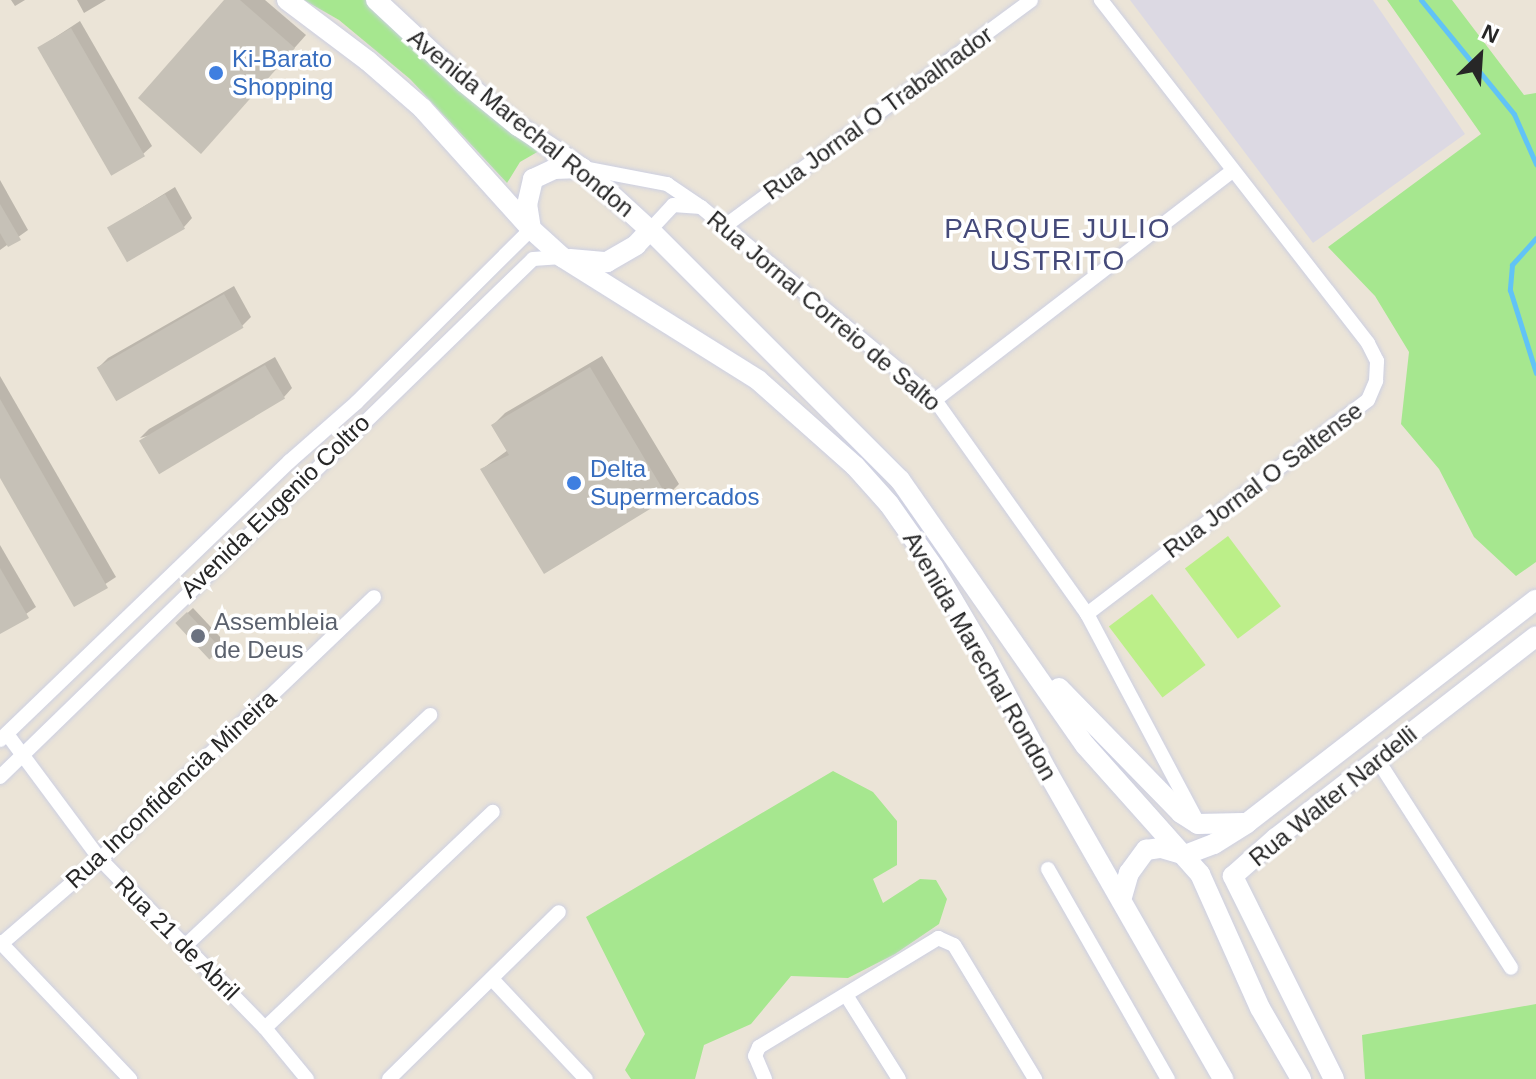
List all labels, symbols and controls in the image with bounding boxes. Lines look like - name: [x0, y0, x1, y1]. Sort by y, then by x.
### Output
- north arrow: [1440, 16, 1520, 96]
- text: N: [1478, 19, 1503, 48]
- street label: Rua Jornal O Trabalhador: [758, 20, 998, 206]
- street label: Avenida Marechal Rondon: [402, 23, 640, 223]
- place label: Ki-Barato Shopping: [232, 45, 333, 101]
- marker: Ki-Barato Shopping: [207, 64, 225, 82]
- street label: Rua Jornal Correio de Salto: [701, 205, 947, 417]
- district label: PARQUE JULIO USTRITO: [944, 212, 1172, 278]
- street label: Rua Jornal O Saltense: [1158, 396, 1368, 564]
- street label: Avenida Eugenio Coltro: [174, 408, 376, 604]
- place label: Delta Supermercados: [590, 455, 759, 511]
- marker: Delta Supermercados: [565, 474, 583, 492]
- street label: Avenida Marechal Rondon: [897, 527, 1063, 785]
- place label: Assembleia de Deus: [214, 608, 338, 664]
- marker: Assembleia de Deus: [189, 627, 207, 645]
- street label: Rua Inconfidencia Mineira: [60, 684, 282, 894]
- street label: Rua Walter Nardelli: [1243, 720, 1423, 872]
- street label: Rua 21 de Abril: [108, 869, 246, 1007]

